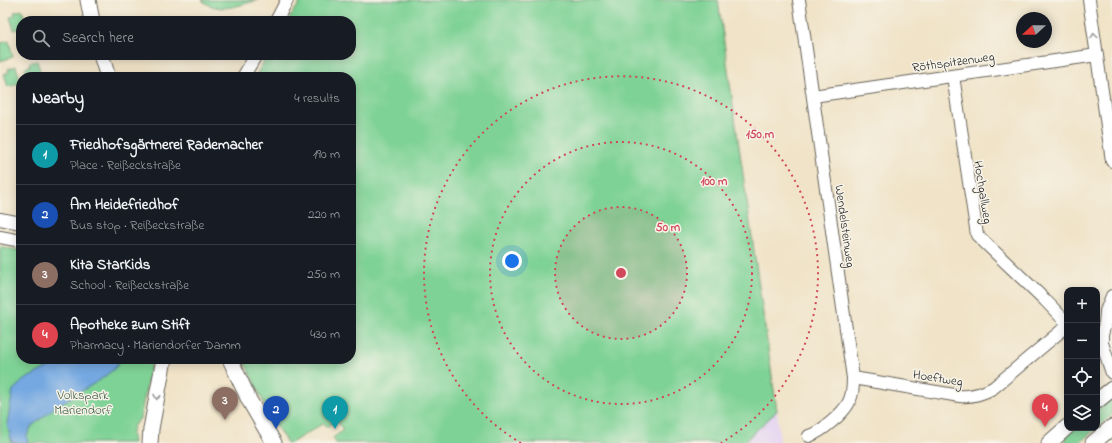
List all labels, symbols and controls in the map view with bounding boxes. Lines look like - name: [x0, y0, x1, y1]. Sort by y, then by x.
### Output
- north arrow: [1016, 12, 1052, 48]
- search box: [16, 16, 356, 60]
- icon: search: [30, 27, 52, 49]
- text: Search here: [62, 27, 134, 49]
- one-way arrow: [1090, 33, 1099, 39]
- street label: Röthspitzenweg: [911, 47, 996, 79]
- text: Nearby: [32, 86, 84, 111]
- text: 4 results: [294, 89, 340, 108]
- text: 150 m: [746, 126, 775, 144]
- text: Friedhofsgärtnerei Rademacher: [70, 134, 263, 156]
- text: 1: [43, 145, 47, 164]
- text: 190 m: [313, 145, 340, 164]
- text: Place · Reißeckstraße: [70, 156, 181, 175]
- street label: Hochgallweg: [967, 159, 997, 225]
- text: 100 m: [701, 173, 728, 191]
- street label: Wendelsteinweg: [828, 184, 860, 269]
- text: Am Heidefriedhof: [70, 194, 179, 216]
- text: 2: [42, 205, 48, 224]
- text: 220 m: [308, 205, 340, 224]
- text: Bus stop · Reißeckstraße: [70, 216, 204, 235]
- text: 50 m: [656, 219, 681, 237]
- your location: [502, 251, 522, 271]
- text: Kita StarKids: [70, 254, 150, 276]
- text: 3: [42, 265, 48, 284]
- text: 250 m: [307, 265, 340, 284]
- centre of rings: [614, 266, 628, 280]
- text: School · Reißeckstraße: [70, 276, 189, 295]
- map controls: [1064, 287, 1100, 431]
- button: +: [1064, 287, 1100, 323]
- text: Apotheke zum Stift: [70, 314, 190, 336]
- button: −: [1064, 323, 1100, 359]
- text: 4: [42, 325, 48, 344]
- text: 430 m: [310, 325, 340, 344]
- text: Pharmacy · Mariendorfer Damm: [70, 336, 241, 355]
- button: locate: [1064, 359, 1100, 395]
- street label: Hoeftweg: [911, 365, 964, 393]
- park label: Volkspark Mariendorf: [54, 386, 113, 420]
- pin: 3: [212, 387, 238, 420]
- one-way arrow: [153, 394, 162, 400]
- pin: 4: [1032, 394, 1058, 427]
- button: layers: [1064, 395, 1100, 431]
- pin: 2: [263, 396, 289, 429]
- pin: 1: [322, 396, 348, 429]

